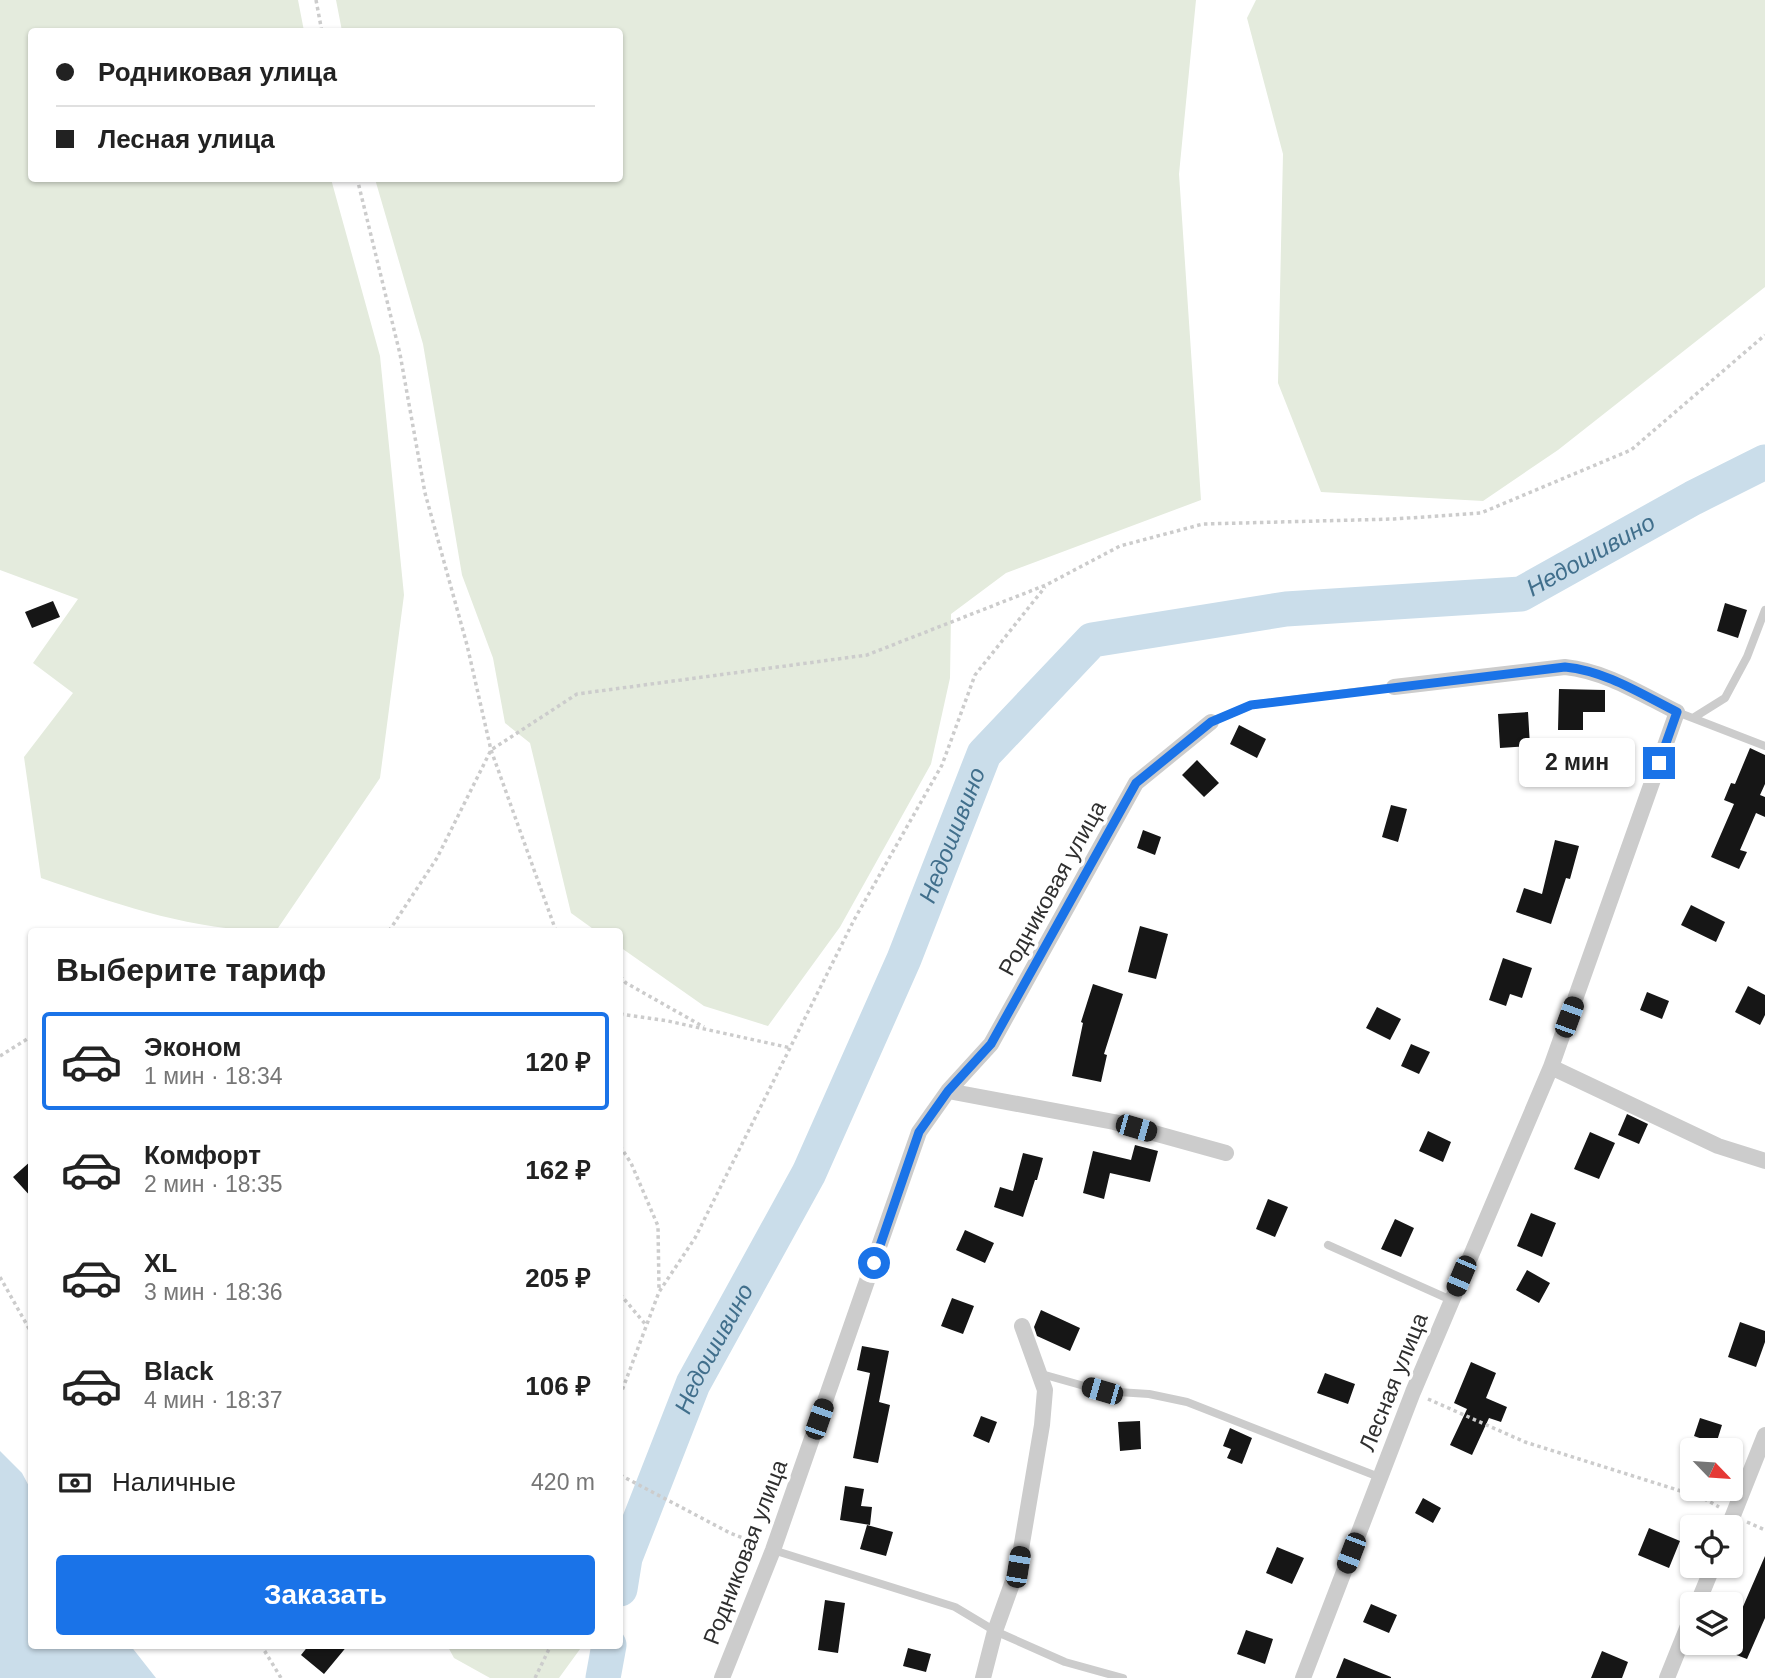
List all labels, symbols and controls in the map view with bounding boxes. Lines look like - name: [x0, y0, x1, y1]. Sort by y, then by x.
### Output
- text: Родниковая улица: [98, 57, 337, 87]
- text: Лесная улица: [98, 124, 275, 154]
- water label: Недошивино: [1522, 508, 1659, 601]
- callout: 2 мин: [1519, 738, 1634, 788]
- route end: [1643, 747, 1675, 779]
- text: 2 мин: [1545, 749, 1609, 775]
- water label: Недошивино: [913, 764, 990, 906]
- street label: Родниковая улица: [993, 796, 1111, 980]
- text: Выберите тариф: [56, 952, 326, 988]
- car: [1552, 994, 1587, 1040]
- icon: car: [60, 1030, 123, 1093]
- text: Эконом: [144, 1032, 242, 1062]
- text: 120 ₽: [525, 1047, 591, 1077]
- text: 1 мин · 18:34: [144, 1063, 283, 1089]
- car: [1113, 1112, 1160, 1144]
- icon: car: [60, 1138, 123, 1201]
- text: Комфорт: [144, 1140, 261, 1170]
- text: 162 ₽: [525, 1155, 591, 1185]
- text: 2 мин · 18:35: [144, 1171, 283, 1197]
- icon: car: [60, 1246, 123, 1309]
- route start: [858, 1247, 890, 1279]
- text: XL: [144, 1248, 177, 1278]
- car: [1444, 1253, 1479, 1299]
- text: 205 ₽: [525, 1263, 591, 1293]
- text: 3 мин · 18:36: [144, 1279, 283, 1305]
- water label: Недошивино: [669, 1279, 758, 1417]
- street label: Лесная улица: [1353, 1309, 1433, 1455]
- icon: car: [60, 1354, 123, 1417]
- text: Black: [144, 1356, 213, 1386]
- text: 106 ₽: [525, 1371, 591, 1401]
- car: [1079, 1375, 1126, 1407]
- text: 4 мин · 18:37: [144, 1387, 283, 1413]
- car: [803, 1396, 836, 1442]
- north arrow: [1680, 1438, 1743, 1502]
- map controls: [1680, 1438, 1743, 1655]
- street label: Родниковая улица: [698, 1456, 792, 1648]
- icon: cash: [56, 1464, 94, 1502]
- text: Наличные: [112, 1467, 236, 1497]
- text: 420 m: [531, 1469, 595, 1495]
- button: locate: [1680, 1515, 1743, 1578]
- car: [1334, 1530, 1369, 1576]
- car: [1005, 1545, 1032, 1589]
- button: Заказать: [56, 1555, 595, 1635]
- button: layers: [1680, 1592, 1743, 1655]

